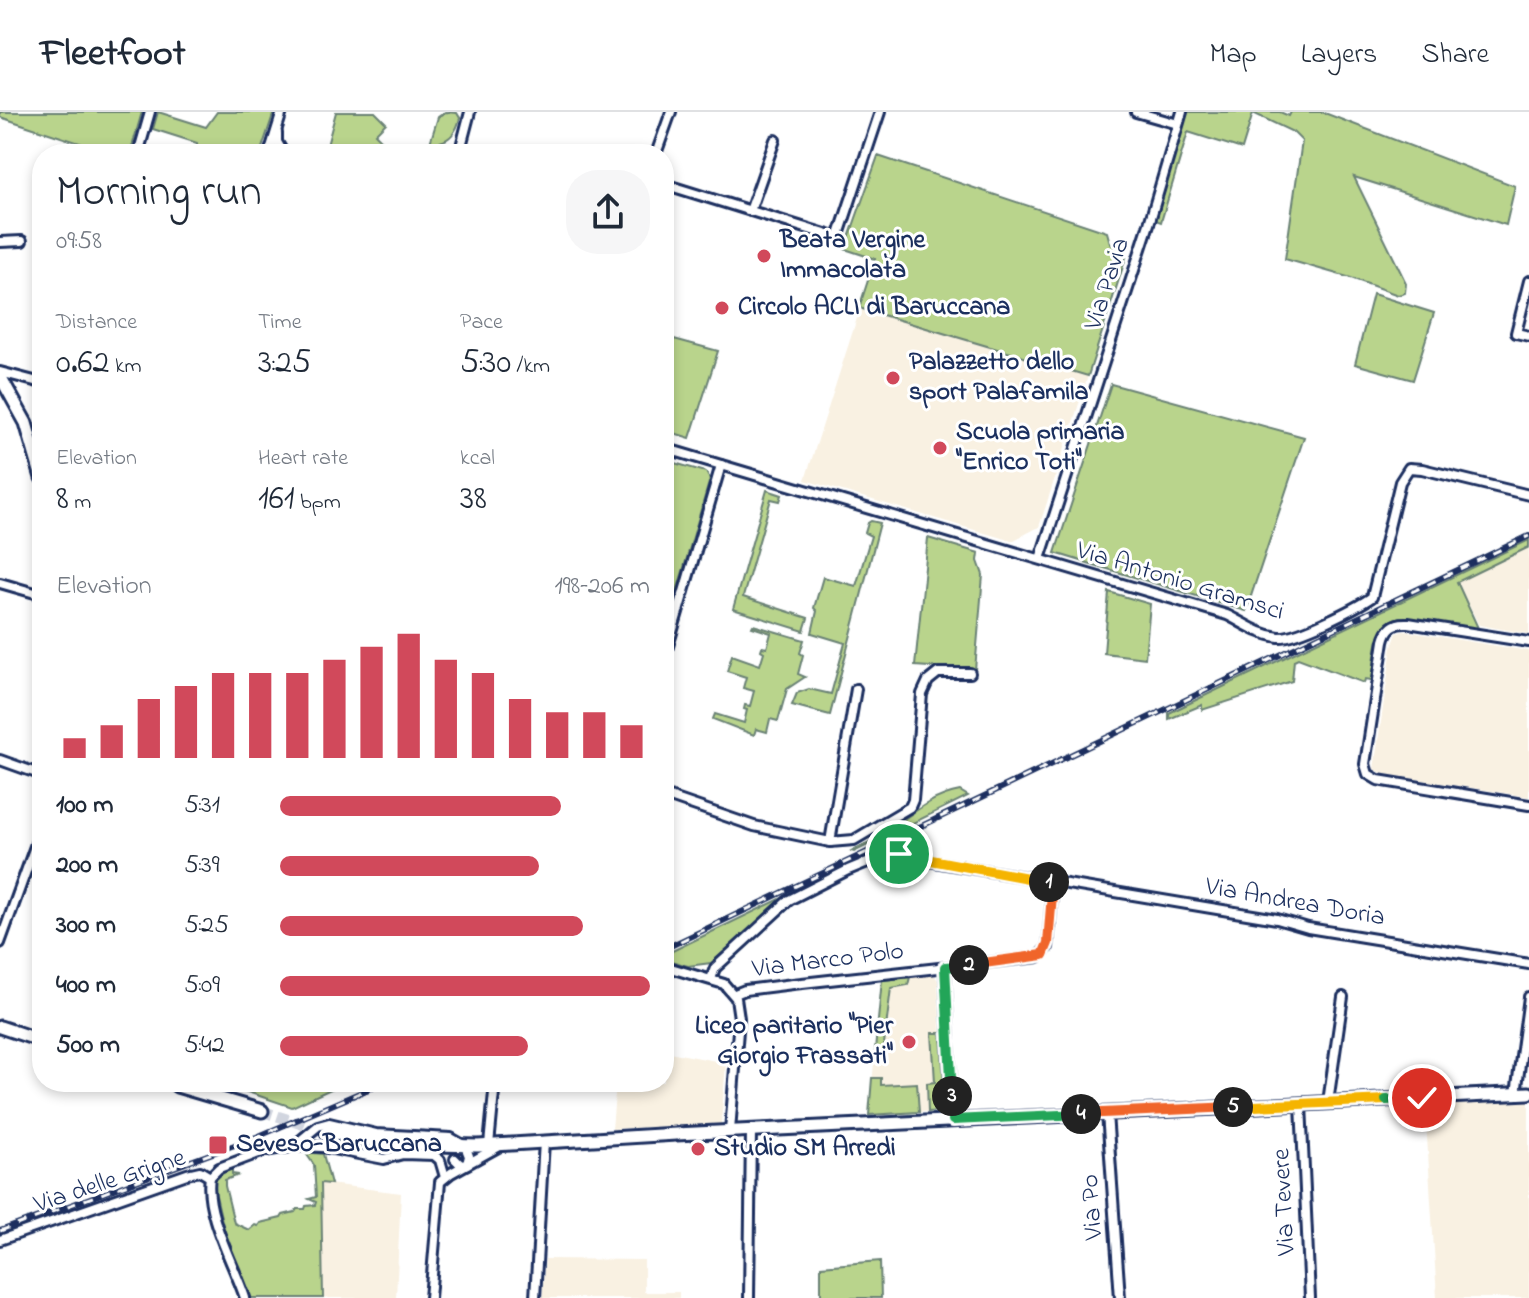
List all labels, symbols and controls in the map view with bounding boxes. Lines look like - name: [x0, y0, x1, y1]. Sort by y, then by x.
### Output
- text: Fleetfoot: [40, 27, 185, 83]
- text: Map: [1209, 35, 1257, 76]
- text: Layers: [1301, 35, 1377, 76]
- text: Share: [1421, 35, 1489, 76]
- text: Morning run: [56, 161, 262, 225]
- button: share: [566, 170, 650, 254]
- place label: Beata Vergine Immacolata: [779, 222, 927, 290]
- text: 09:58: [56, 223, 102, 261]
- street label: Via Pavia: [1075, 233, 1141, 336]
- marker: Beata Vergine Immacolata: [755, 247, 773, 265]
- place label: Circolo ACLI di Baruccana: [738, 289, 1010, 327]
- marker: Circolo ACLI di Baruccana: [713, 299, 731, 317]
- text: Distance: [56, 307, 137, 339]
- text: Time: [258, 307, 302, 339]
- text: Pace: [460, 307, 503, 339]
- text: 0.62: [56, 339, 109, 389]
- text: 3:25: [258, 339, 311, 389]
- text: 5:30: [460, 339, 511, 389]
- place label: Palazzetto dello sport Palafamila: [909, 344, 1089, 412]
- text: km: [109, 351, 142, 383]
- text: /km: [511, 351, 550, 383]
- marker: Palazzetto dello sport Palafamila: [884, 369, 902, 387]
- place label: Scuola primaria "Enrico Toti": [955, 414, 1125, 482]
- marker: Scuola primaria "Enrico Toti": [931, 439, 949, 457]
- text: Elevation: [56, 443, 137, 475]
- text: Heart rate: [258, 443, 348, 475]
- text: kcal: [460, 443, 495, 475]
- text: 8: [56, 475, 69, 525]
- text: 161: [258, 475, 295, 525]
- text: 38: [460, 475, 487, 525]
- text: m: [69, 487, 91, 519]
- text: bpm: [295, 487, 341, 519]
- street label: Via Antonio Gramsci: [1070, 532, 1289, 632]
- text: Elevation: [56, 568, 152, 606]
- text: 198–206 m: [554, 568, 650, 606]
- text: 100 m: [56, 787, 113, 825]
- text: 5:31: [184, 787, 220, 825]
- pin: [865, 820, 933, 888]
- icon: arrive: [877, 832, 921, 876]
- text: 200 m: [56, 847, 118, 885]
- text: 5:39: [184, 847, 220, 885]
- pin: 1: [1029, 862, 1069, 902]
- text: 1: [1046, 866, 1053, 898]
- street label: Via Andrea Doria: [1201, 868, 1388, 937]
- text: 300 m: [56, 907, 116, 945]
- text: 5:25: [184, 907, 229, 945]
- street label: Via Marco Polo: [749, 933, 906, 989]
- pin: 2: [949, 945, 989, 985]
- text: 2: [964, 949, 974, 981]
- text: 400 m: [56, 967, 116, 1005]
- text: 5:09: [184, 967, 220, 1005]
- place label: Liceo paritario "Pier Giorgio Frassati": [695, 1008, 894, 1077]
- text: 500 m: [56, 1027, 120, 1065]
- text: 5:42: [184, 1027, 225, 1065]
- marker: Liceo paritario "Pier Giorgio Frassati": [900, 1033, 918, 1051]
- pin: [1388, 1064, 1456, 1132]
- pin: 3: [932, 1076, 972, 1116]
- icon: check: [1400, 1076, 1444, 1120]
- text: 3: [947, 1080, 957, 1112]
- pin: 5: [1213, 1087, 1253, 1127]
- text: 5: [1227, 1091, 1239, 1123]
- pin: 4: [1061, 1094, 1101, 1134]
- text: 4: [1076, 1098, 1086, 1130]
- place label: Seveso-Baruccana: [236, 1126, 442, 1164]
- place label: Studio SM Arredi: [714, 1130, 896, 1168]
- marker: Seveso-Baruccana: [207, 1134, 229, 1156]
- street label: Via delle Grigne: [28, 1140, 191, 1225]
- marker: Studio SM Arredi: [689, 1140, 707, 1158]
- street label: Via Tevere: [1263, 1147, 1307, 1258]
- street label: Via Po: [1072, 1173, 1114, 1242]

